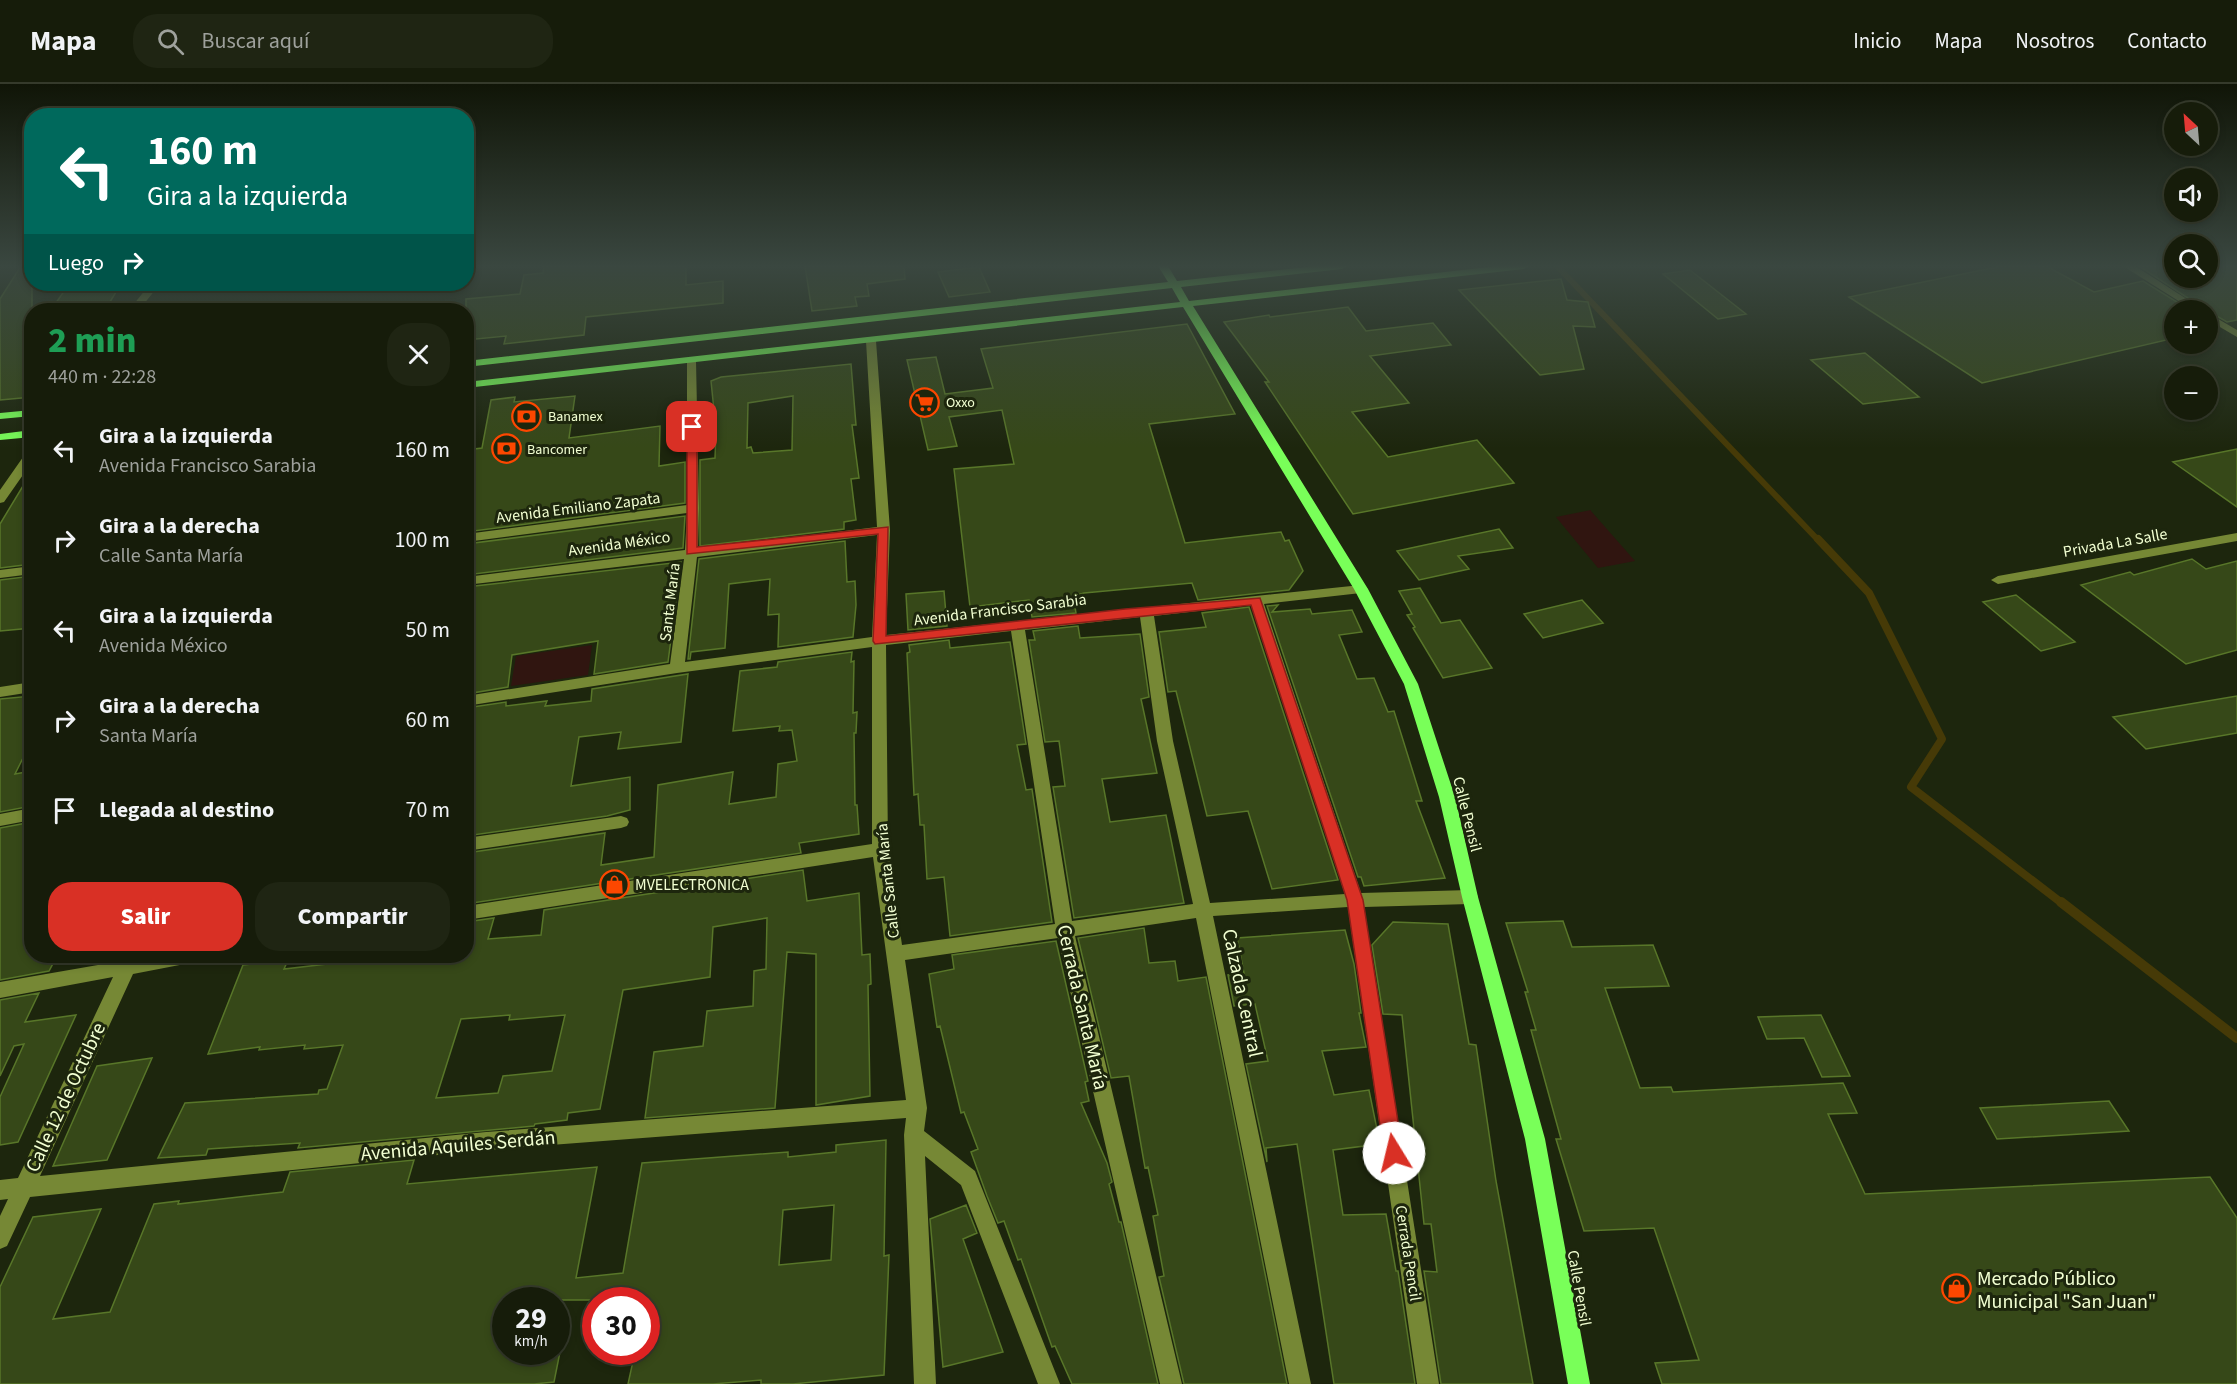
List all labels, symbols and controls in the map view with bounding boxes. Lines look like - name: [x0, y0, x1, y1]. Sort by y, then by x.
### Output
- search box: [133, 14, 553, 68]
- text: Mapa: [30, 21, 97, 61]
- icon: search: [154, 25, 187, 58]
- text: Buscar aquí: [202, 25, 309, 57]
- text: Inicio: [1853, 26, 1901, 56]
- text: Mapa: [1934, 26, 1982, 56]
- text: Nosotros: [2015, 26, 2094, 56]
- text: Contacto: [2127, 26, 2207, 56]
- north arrow: [2164, 102, 2218, 156]
- map controls: [2164, 102, 2218, 420]
- text: 160 m: [147, 121, 258, 181]
- icon: left: [48, 132, 126, 210]
- button: sound: [2164, 168, 2218, 222]
- text: Gira a la izquierda: [147, 177, 348, 216]
- button: search: [2164, 234, 2218, 288]
- icon: right: [116, 246, 149, 279]
- text: Luego: [48, 247, 104, 279]
- button: +: [2164, 300, 2218, 354]
- text: 2 min: [48, 315, 136, 366]
- button: close: [387, 323, 450, 386]
- text: 440 m · 22:28: [48, 363, 156, 391]
- button: −: [2164, 366, 2218, 420]
- supermarket icon: Oxxo: [909, 386, 941, 418]
- place label: Oxxo: [946, 393, 975, 413]
- bank icon: Banamex: [511, 400, 543, 432]
- pin: [666, 401, 717, 452]
- place label: Banamex: [548, 407, 603, 427]
- icon: arrive: [675, 410, 708, 443]
- text: Gira a la izquierda: [99, 420, 273, 452]
- bank icon: Bancomer: [490, 433, 522, 465]
- icon: left: [48, 434, 81, 467]
- text: 160 m: [395, 434, 450, 466]
- place label: Bancomer: [527, 440, 587, 460]
- text: Avenida Francisco Sarabia: [99, 452, 316, 480]
- street label: Avenida Emiliano Zapata: [495, 487, 661, 529]
- text: Gira a la derecha: [99, 510, 260, 542]
- street label: Privada La Salle: [2061, 523, 2169, 563]
- icon: right: [48, 524, 81, 557]
- text: 100 m: [395, 524, 450, 556]
- street label: Avenida México: [567, 526, 672, 562]
- text: Calle Santa María: [99, 542, 243, 570]
- street label: Santa María: [654, 562, 686, 643]
- street label: Avenida Francisco Sarabia: [913, 588, 1088, 632]
- text: Gira a la izquierda: [99, 600, 273, 632]
- icon: left: [48, 614, 81, 647]
- text: 50 m: [405, 614, 450, 646]
- text: Avenida México: [99, 632, 228, 660]
- text: Gira a la derecha: [99, 690, 260, 722]
- icon: right: [48, 704, 81, 737]
- text: 60 m: [405, 704, 450, 736]
- text: Santa María: [99, 722, 198, 750]
- street label: Calle Pensil: [1447, 774, 1487, 854]
- icon: arrive: [48, 794, 81, 827]
- text: Llegada al destino: [99, 794, 274, 826]
- text: 70 m: [405, 794, 450, 826]
- street label: Calle Santa María: [871, 822, 905, 939]
- shop icon: MVELECTRONICA: [598, 868, 630, 900]
- place label: MVELECTRONICA: [635, 874, 749, 896]
- button: Salir: [48, 882, 243, 951]
- button: Compartir: [255, 882, 450, 951]
- street label: Cerrada Santa María: [1049, 922, 1115, 1093]
- street label: Calzada Central: [1215, 926, 1269, 1060]
- street label: Calle 12 de Octubre: [19, 1018, 113, 1177]
- position arrow: [1362, 1121, 1426, 1185]
- street label: Avenida Aquiles Serdán: [359, 1124, 557, 1168]
- street label: Cerrada Pencil: [1390, 1204, 1426, 1303]
- street label: Calle Pensil: [1562, 1249, 1596, 1328]
- place label: Mercado Público Municipal "San Juan": [1977, 1265, 2156, 1316]
- shop icon: Mercado Público Municipal "San Juan": [1940, 1273, 1972, 1305]
- speed limit sign: 30: [582, 1287, 660, 1365]
- text: 29: [515, 1297, 547, 1340]
- text: km/h: [514, 1331, 548, 1352]

